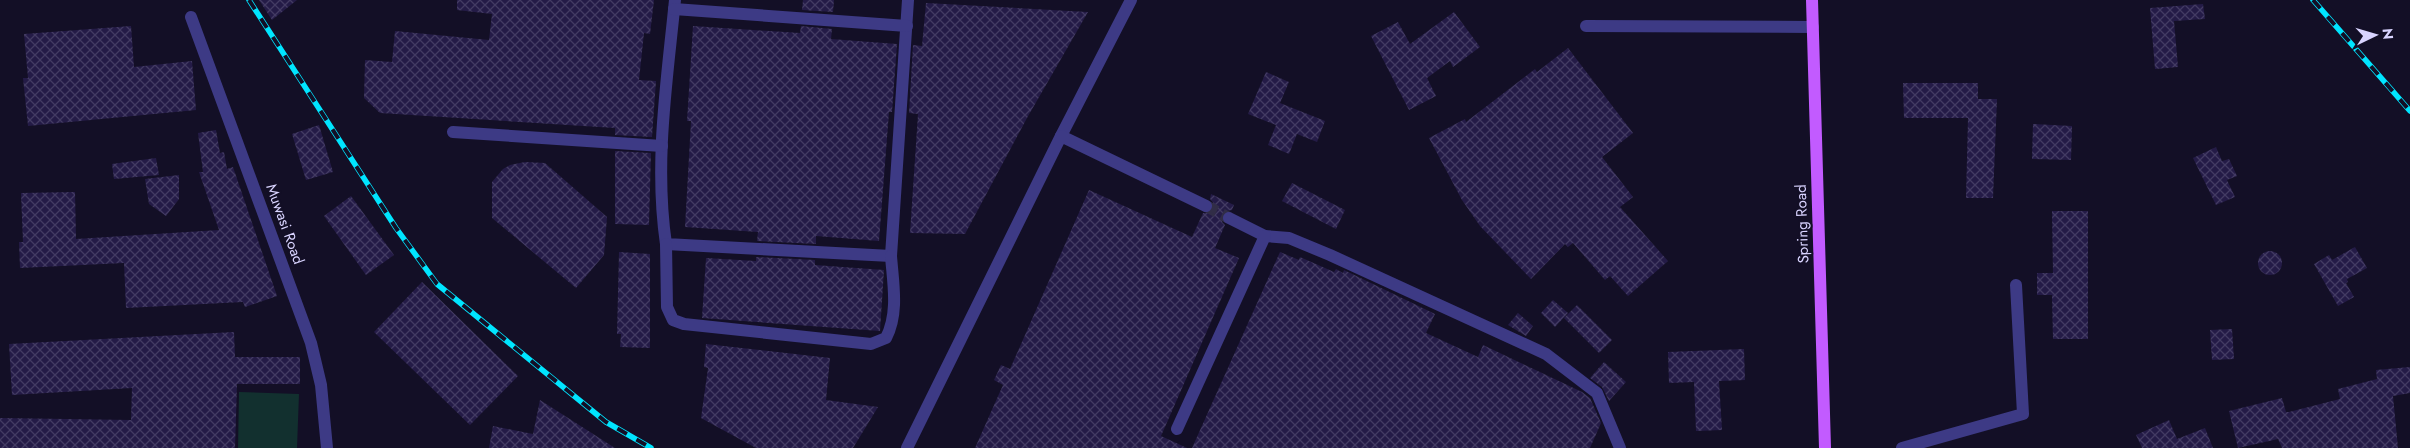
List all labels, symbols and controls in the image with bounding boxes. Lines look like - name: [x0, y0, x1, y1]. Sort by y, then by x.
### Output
- north arrow: [2350, 10, 2400, 60]
- text: N: [2378, 27, 2398, 40]
- street label: Muwasi Road: [260, 181, 310, 267]
- street label: Spring Road: [1790, 184, 1814, 264]

